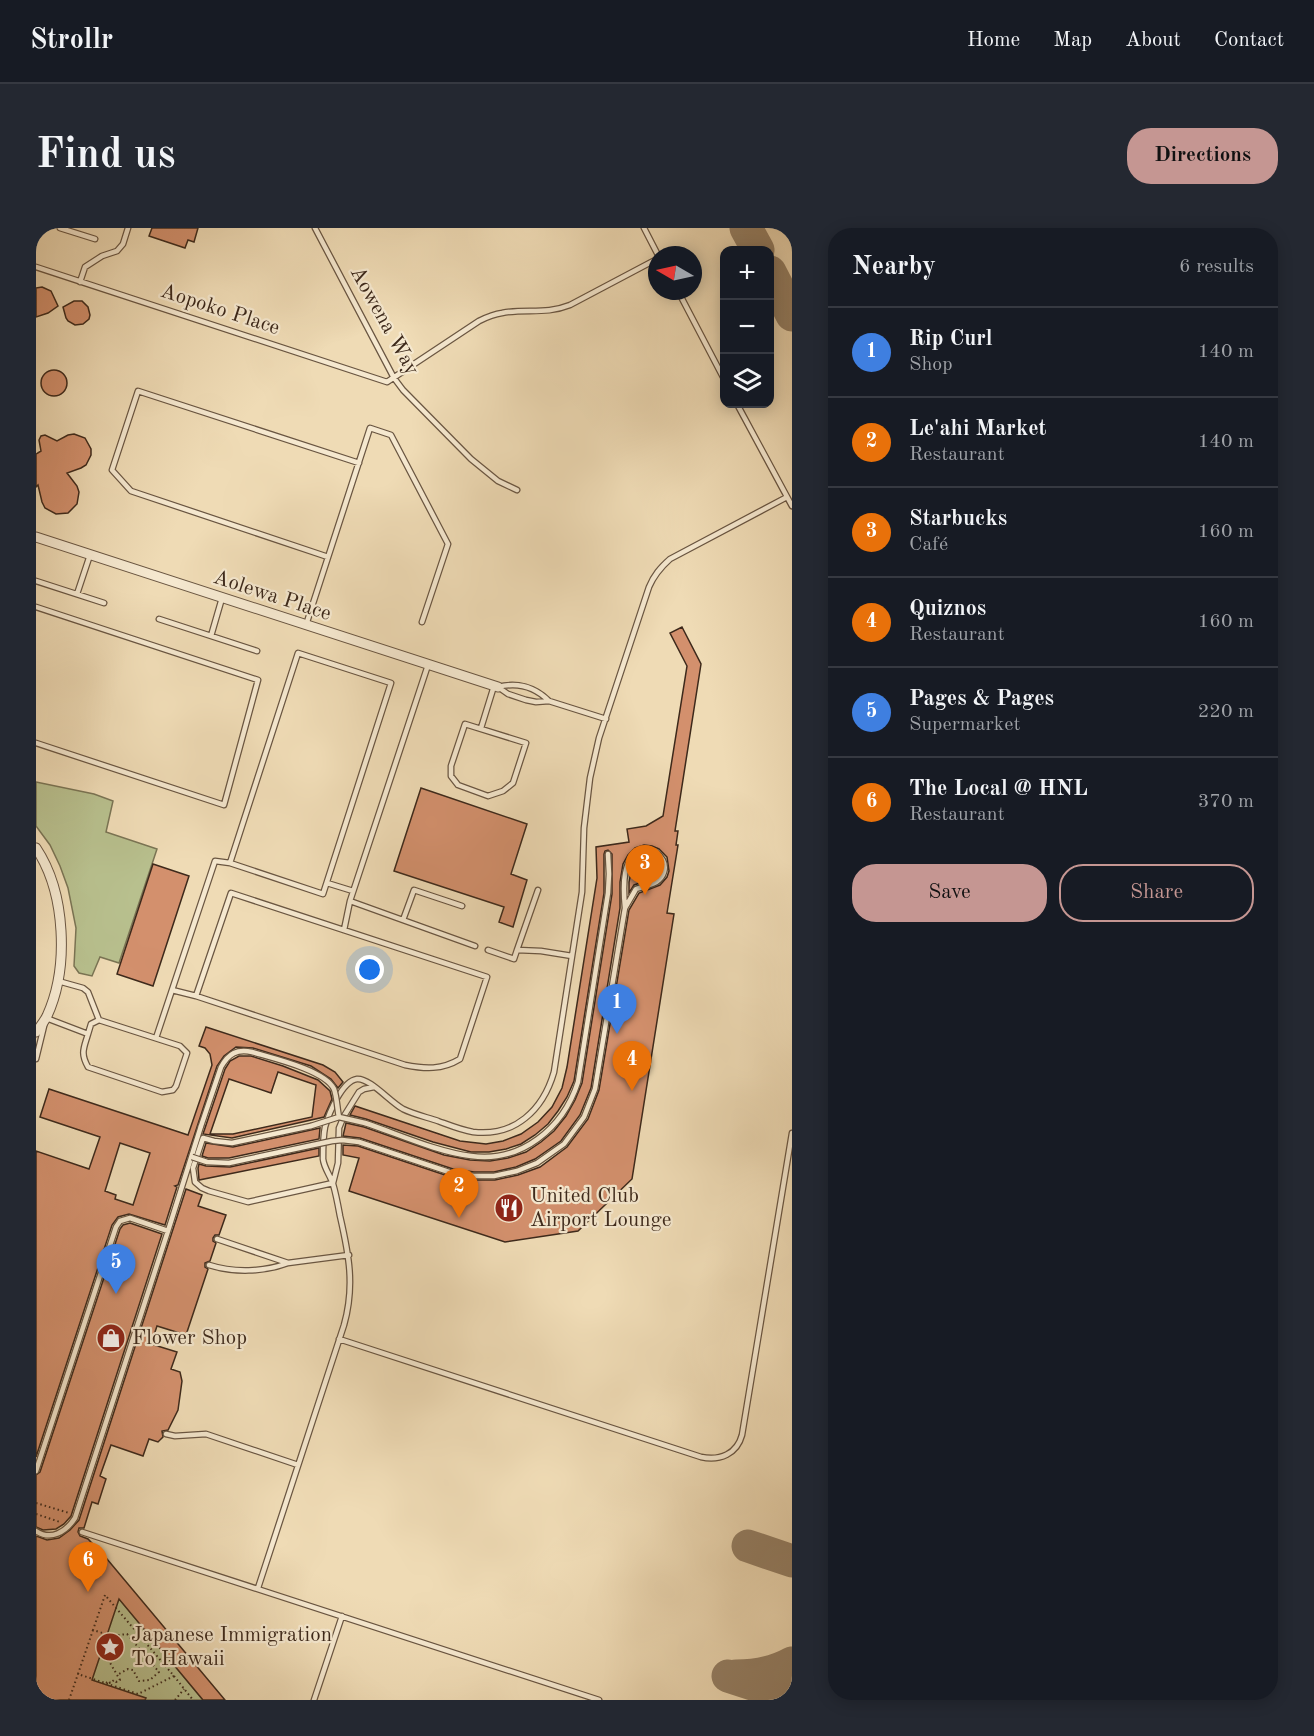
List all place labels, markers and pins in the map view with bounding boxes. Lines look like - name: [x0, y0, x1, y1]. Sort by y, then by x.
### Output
- pin: 3: [626, 846, 664, 895]
- pin: 1: [598, 984, 636, 1034]
- pin: 4: [612, 1042, 652, 1091]
- pin: 2: [440, 1168, 478, 1218]
- place label: United Club Airport Lounge: [530, 1186, 672, 1231]
- restaurant icon: United Club Airport Lounge: [493, 1192, 525, 1224]
- pin: 5: [96, 1244, 136, 1294]
- shop icon: Flower Shop: [95, 1322, 127, 1354]
- place label: Flower Shop: [132, 1328, 247, 1349]
- pin: 6: [68, 1542, 108, 1592]
- place label: Japanese Immigration To Hawaii: [131, 1625, 332, 1670]
- place icon: Japanese Immigration To Hawaii: [94, 1631, 126, 1663]

